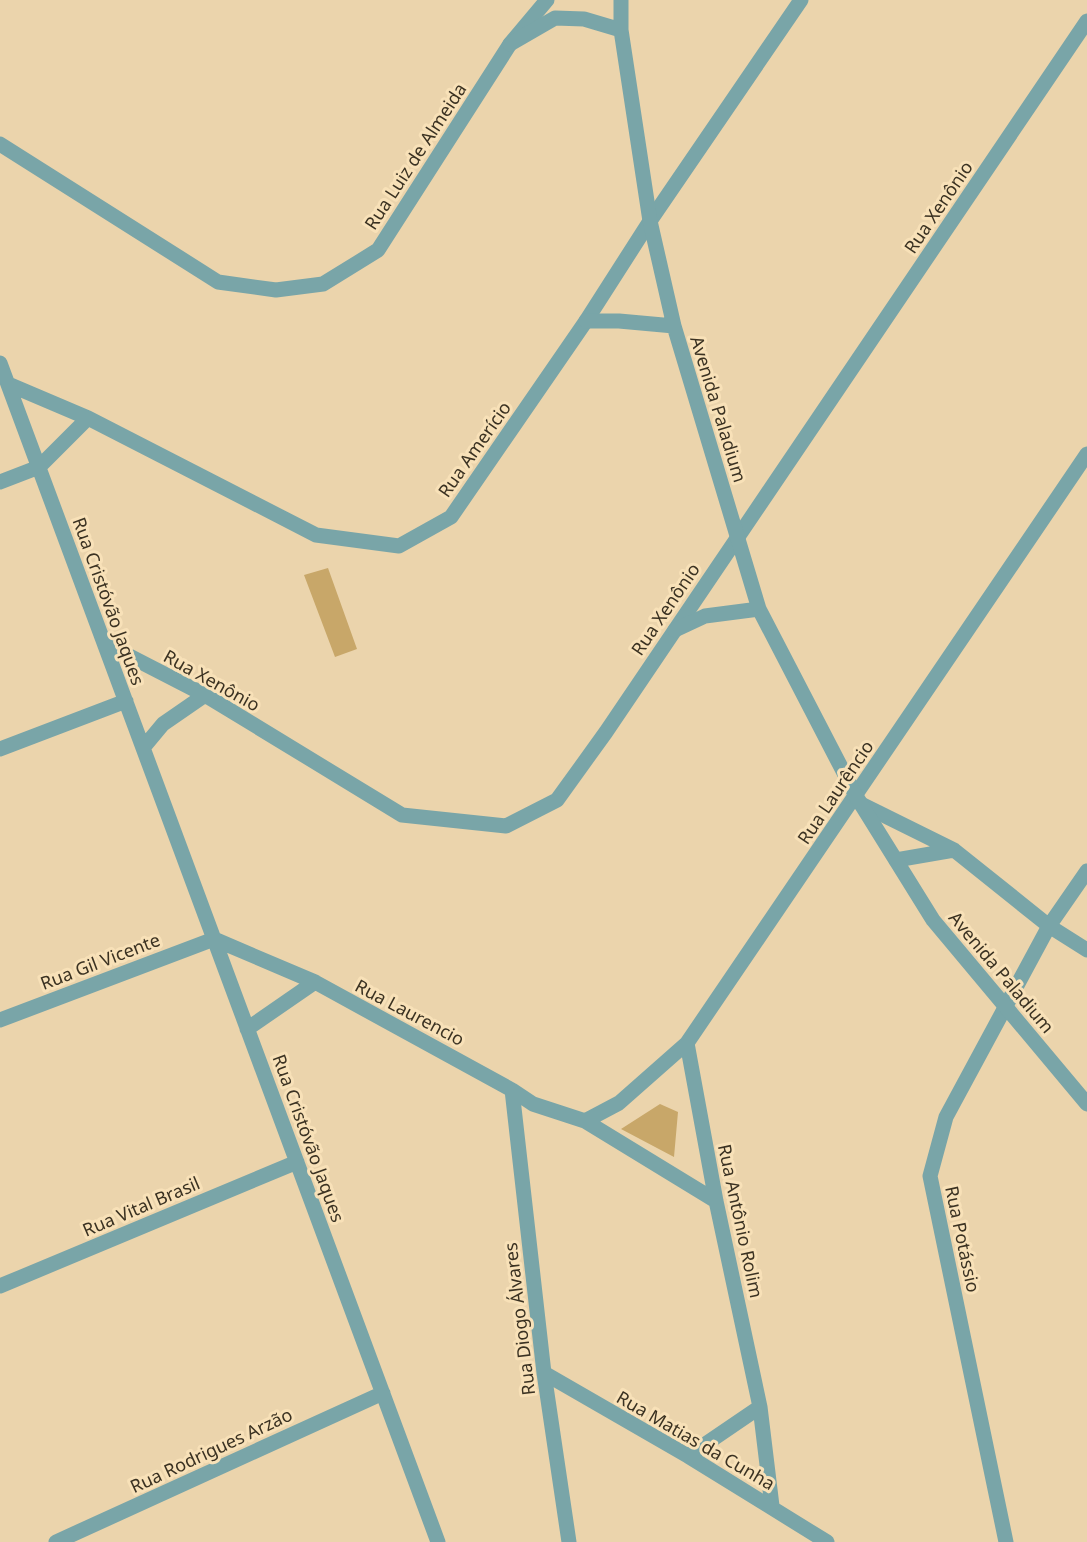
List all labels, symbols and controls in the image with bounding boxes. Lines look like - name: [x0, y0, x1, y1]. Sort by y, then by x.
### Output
- street label: Rua Luiz de Almeida: [359, 78, 471, 234]
- street label: Rua Xenônio: [898, 156, 978, 258]
- street label: Avenida Paladium: [685, 333, 753, 485]
- street label: Rua Amerício: [432, 396, 516, 502]
- street label: Rua Cristóvão Jaques: [67, 514, 151, 688]
- street label: Rua Xenônio: [625, 558, 705, 660]
- street label: Rua Xenônio: [160, 644, 264, 716]
- street label: Rua Laurêncio: [791, 735, 879, 849]
- street label: Avenida Paladium: [944, 906, 1060, 1038]
- street label: Rua Gil Vicente: [37, 927, 163, 995]
- street label: Rua Laurencio: [351, 973, 469, 1051]
- street label: Rua Cristóvão Jaques: [267, 1051, 351, 1225]
- street label: Rua Antônio Rolim: [713, 1142, 769, 1300]
- street label: Rua Vital Brasil: [79, 1170, 203, 1242]
- street label: Rua Potássio: [940, 1184, 986, 1294]
- street label: Rua Diogo Álvares: [498, 1241, 540, 1397]
- street label: Rua Matias da Cunha: [613, 1385, 779, 1495]
- street label: Rua Rodrigues Arzão: [126, 1402, 296, 1498]

